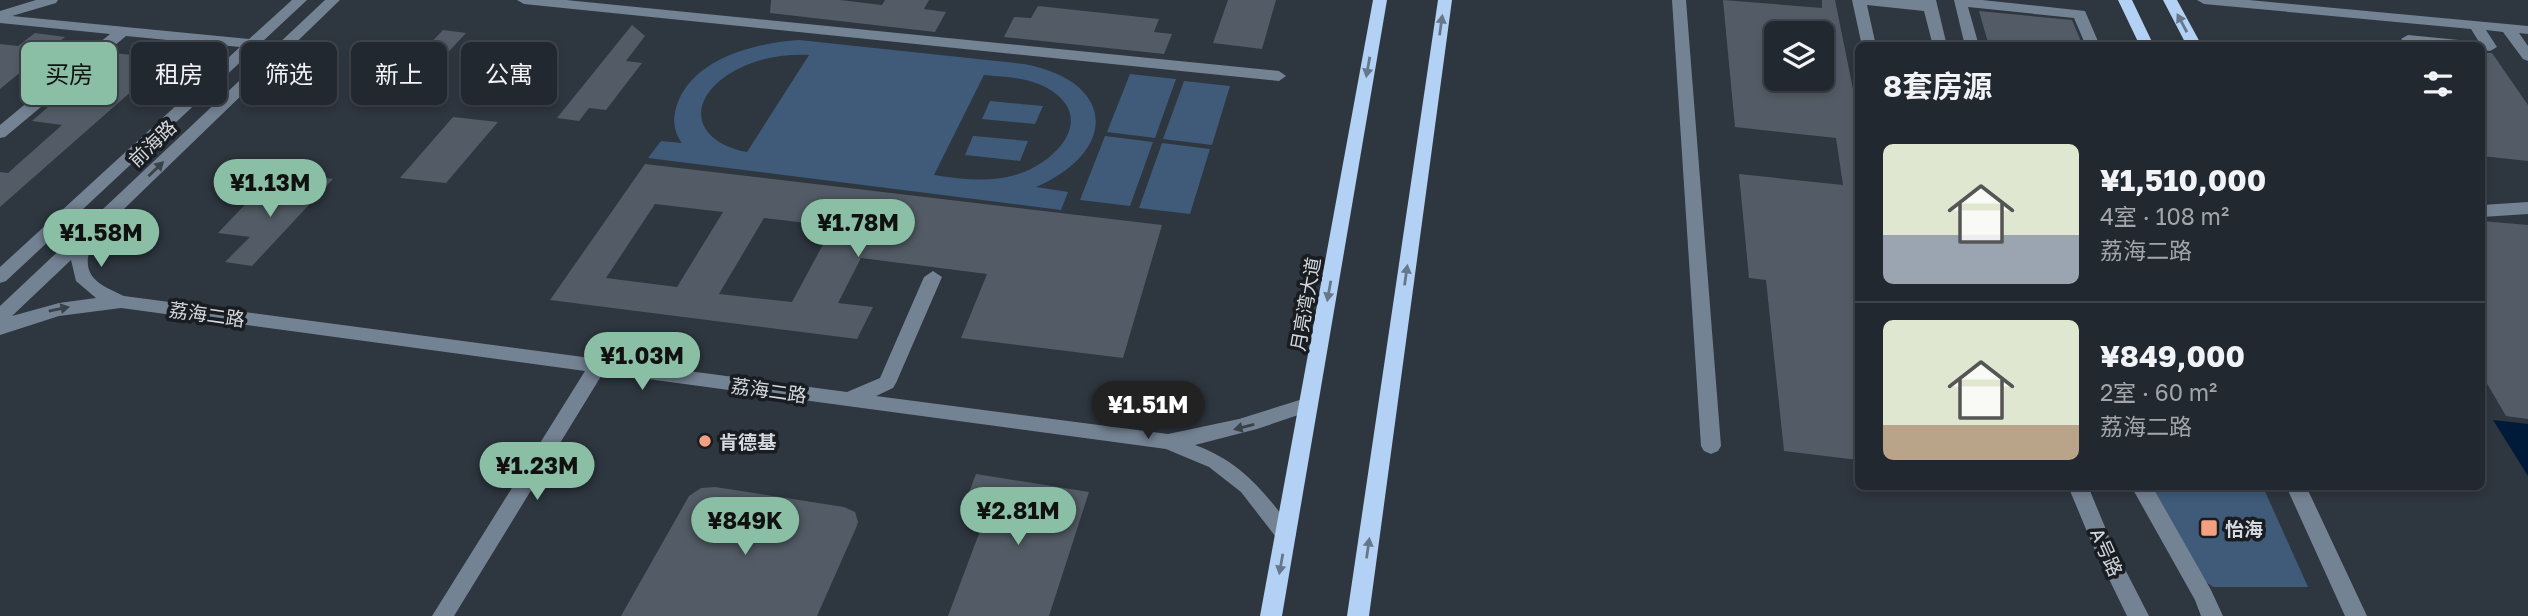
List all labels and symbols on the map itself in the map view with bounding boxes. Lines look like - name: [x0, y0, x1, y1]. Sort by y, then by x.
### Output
- one-way arrow: [2176, 13, 2188, 33]
- one-way arrow: [1436, 14, 1447, 36]
- one-way arrow: [1362, 56, 1373, 78]
- street label: 前海路: [124, 115, 180, 171]
- pin: ¥1.13M: [213, 160, 327, 219]
- one-way arrow: [147, 161, 164, 177]
- pin: ¥1.78M: [801, 200, 915, 259]
- pin: ¥1.58M: [44, 210, 158, 269]
- street label: 月亮湾大道: [1285, 255, 1325, 353]
- one-way arrow: [1401, 263, 1412, 285]
- one-way arrow: [1323, 280, 1334, 302]
- street label: 荔海二路: [168, 297, 246, 331]
- one-way arrow: [48, 303, 70, 314]
- pin: ¥1.03M: [585, 332, 699, 392]
- street label: 荔海二路: [730, 373, 808, 407]
- pin: ¥1.51M: [1091, 382, 1205, 441]
- one-way arrow: [1233, 422, 1255, 433]
- place label: 肯德基: [719, 430, 777, 453]
- marker: 肯德基: [697, 433, 713, 449]
- pin: ¥1.23M: [480, 442, 594, 502]
- pin: ¥2.81M: [961, 488, 1075, 547]
- pin: ¥849K: [696, 498, 794, 557]
- place label: 怡海: [2225, 517, 2263, 540]
- marker: 怡海: [2199, 518, 2219, 538]
- street label: A号路: [2086, 524, 2128, 580]
- one-way arrow: [1363, 537, 1374, 559]
- one-way arrow: [1275, 553, 1286, 575]

